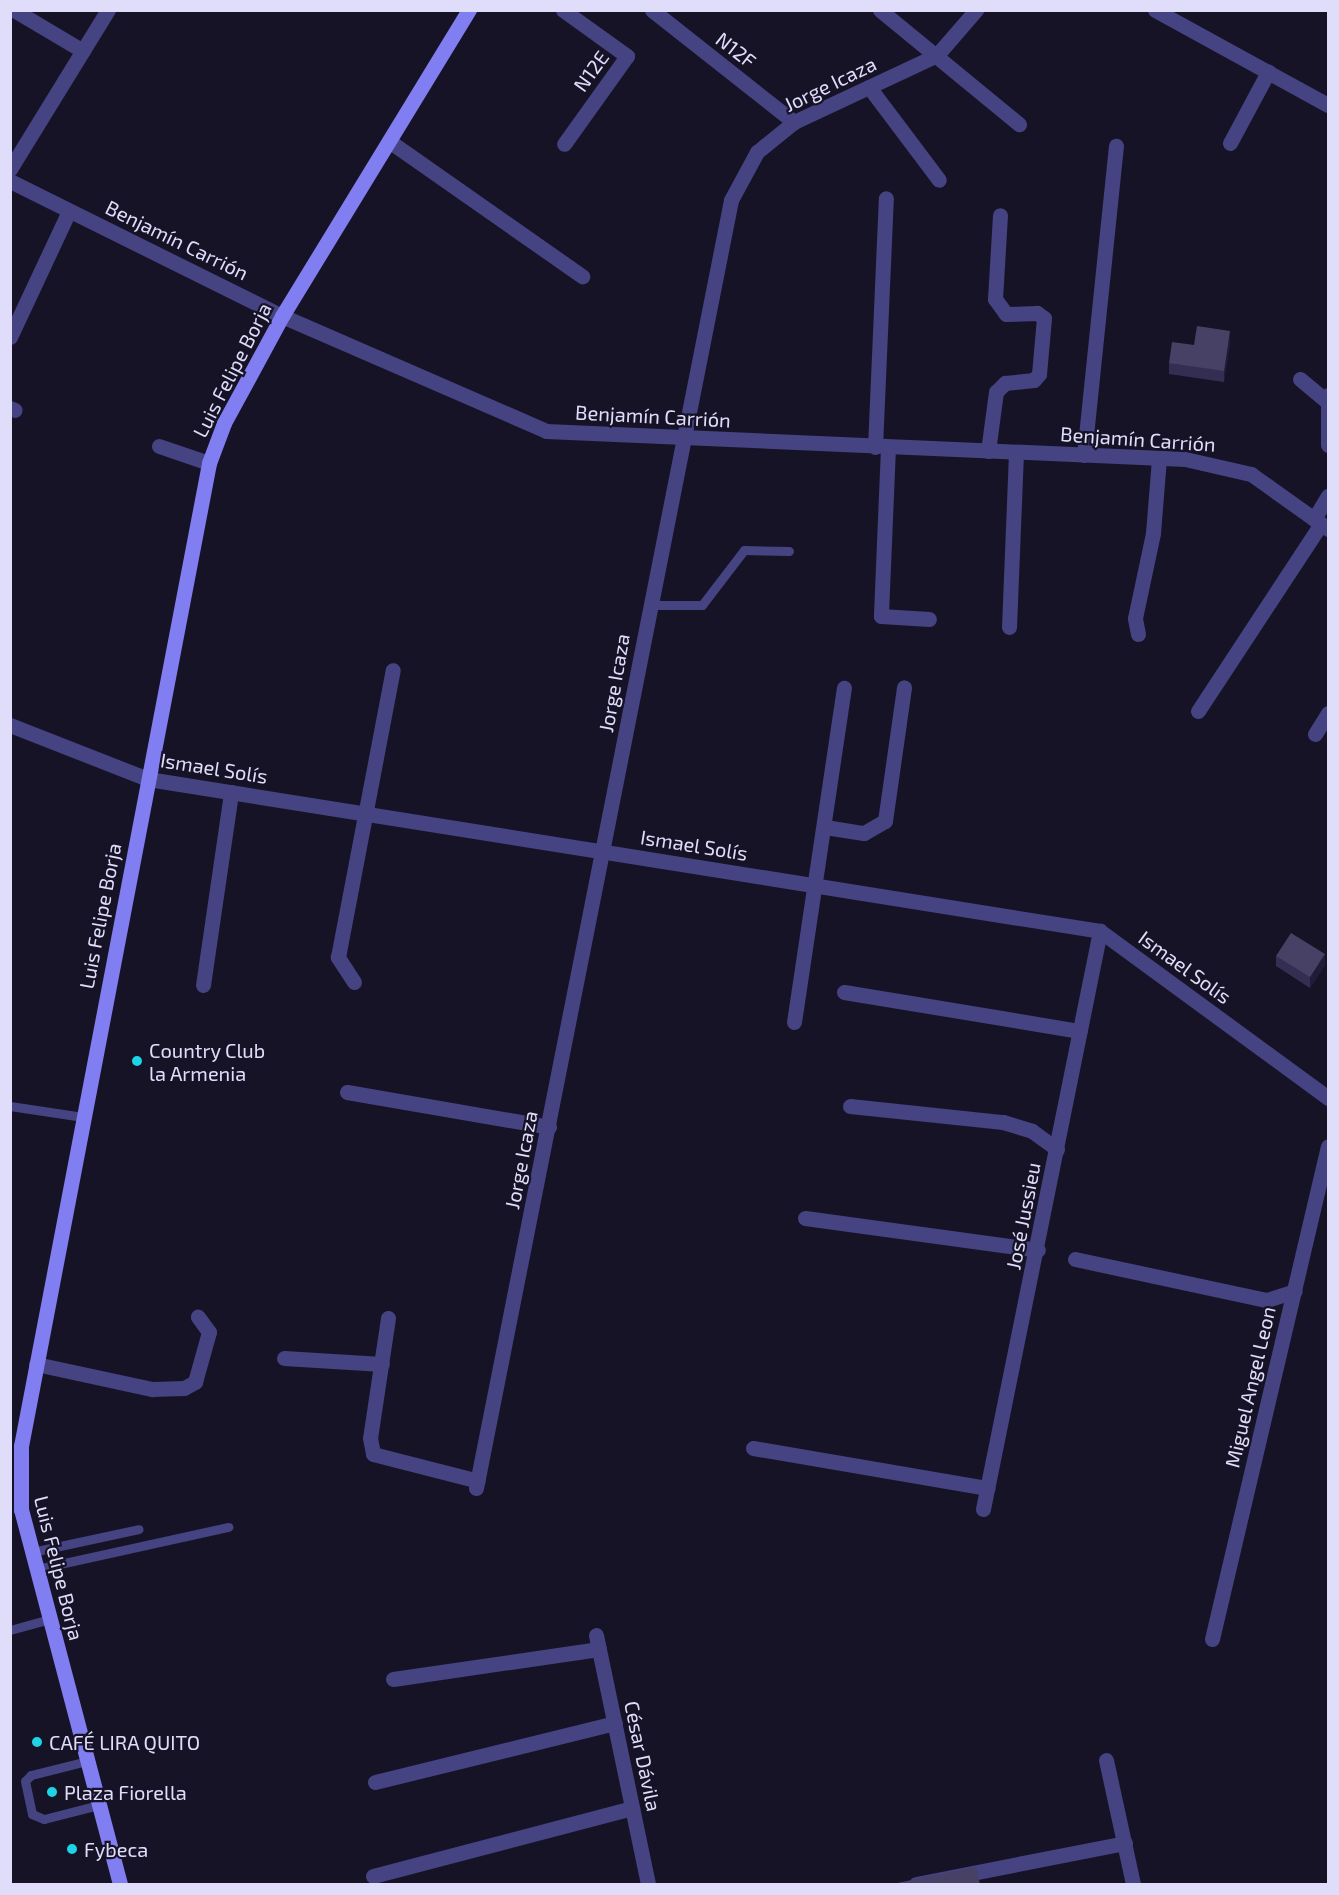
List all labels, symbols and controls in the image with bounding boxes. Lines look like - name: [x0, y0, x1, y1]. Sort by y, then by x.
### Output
- street label: N12F: [711, 27, 761, 73]
- street label: N12E: [568, 46, 614, 96]
- street label: Jorge Icaza: [780, 51, 880, 117]
- street label: Benjamín Carrión: [102, 195, 252, 285]
- street label: Luis Felipe Borja: [188, 299, 276, 441]
- street label: Benjamín Carrión: [575, 400, 731, 432]
- street label: Benjamín Carrión: [1060, 422, 1216, 456]
- street label: Jorge Icaza: [594, 632, 634, 734]
- street label: Ismael Solís: [158, 748, 270, 788]
- street label: Ismael Solís: [638, 825, 750, 865]
- street label: Luis Felipe Borja: [74, 841, 126, 991]
- street label: Ismael Solís: [1134, 925, 1236, 1009]
- place label: Country Club la Armenia: [149, 1038, 266, 1085]
- marker: Country Club la Armenia: [130, 1054, 144, 1068]
- street label: Jorge Icaza: [500, 1109, 542, 1211]
- street label: José Jussieu: [1001, 1160, 1045, 1272]
- street label: Miguel Angel Leon: [1220, 1303, 1280, 1471]
- street label: Luis Felipe Borja: [29, 1493, 89, 1643]
- street label: César Dávila: [620, 1698, 666, 1814]
- place label: CAFÉ LIRA QUITO: [49, 1730, 201, 1754]
- marker: CAFÉ LIRA QUITO: [30, 1735, 44, 1749]
- place label: Plaza Fiorella: [64, 1780, 187, 1804]
- marker: Plaza Fiorella: [45, 1785, 59, 1799]
- place label: Fybeca: [84, 1837, 148, 1861]
- marker: Fybeca: [65, 1842, 79, 1856]

